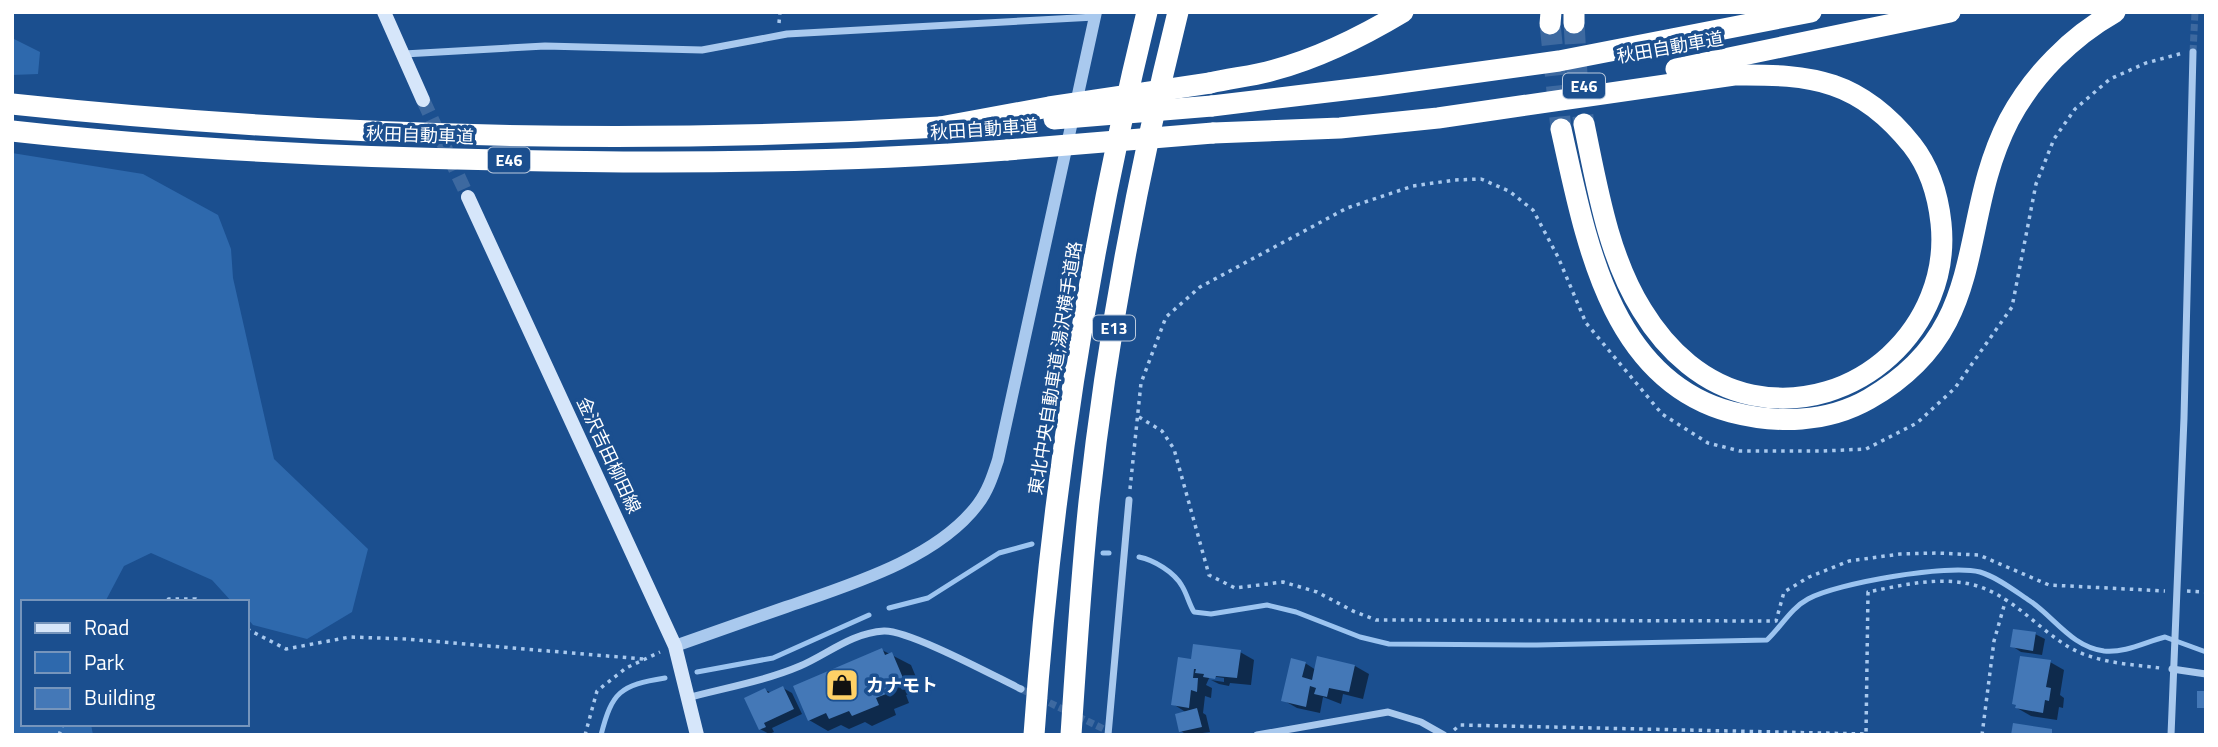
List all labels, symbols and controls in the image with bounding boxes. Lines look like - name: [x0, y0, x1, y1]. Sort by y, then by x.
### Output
- street label: 秋田自動車道: [1614, 24, 1726, 70]
- road number: E46: [1563, 74, 1605, 99]
- street label: 秋田自動車道: [929, 112, 1039, 146]
- street label: 秋田自動車道: [366, 120, 474, 150]
- road number: E46: [488, 148, 530, 172]
- street label: 東北中央自動車道;湯沢横手道路: [1022, 239, 1088, 497]
- road number: E13: [1093, 316, 1135, 340]
- street label: 金沢吉田柳田線: [570, 392, 648, 518]
- legend: [21, 600, 248, 726]
- text: Road: [84, 611, 129, 643]
- text: Park: [84, 646, 124, 678]
- shop icon: カナモト: [823, 666, 861, 704]
- place label: カナモト: [866, 672, 938, 699]
- text: Building: [84, 681, 156, 713]

